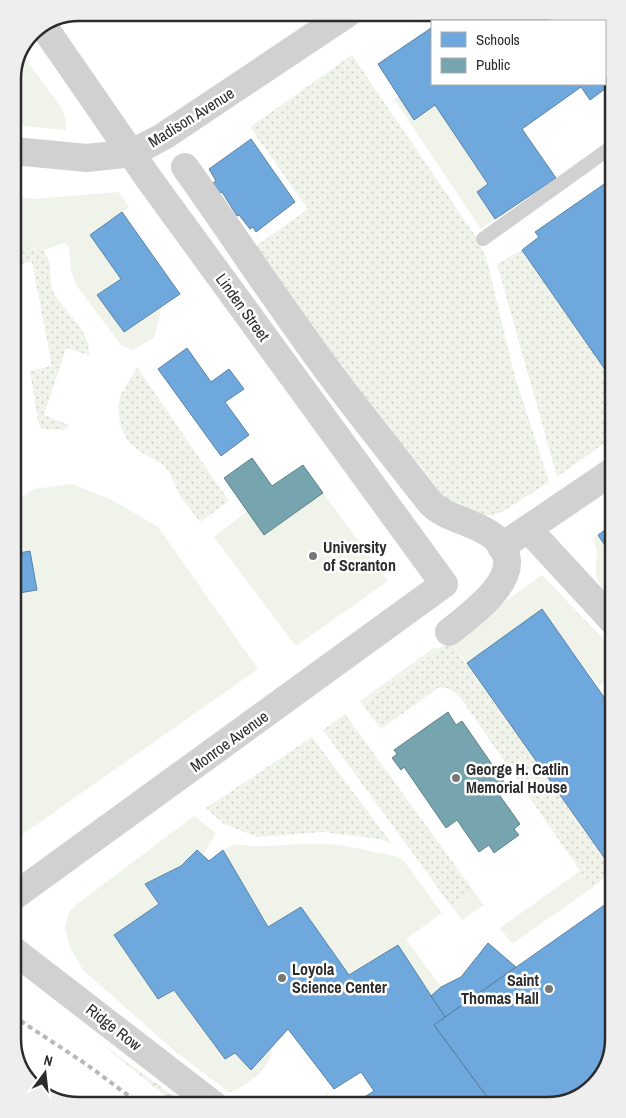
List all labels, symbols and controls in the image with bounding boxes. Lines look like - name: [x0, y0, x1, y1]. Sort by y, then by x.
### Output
- legend: [431, 20, 606, 85]
- text: Schools: [476, 29, 520, 50]
- text: Public: [476, 54, 510, 75]
- street label: Madison Avenue: [144, 82, 238, 152]
- street label: Linden Street: [211, 269, 275, 346]
- place label: University of Scranton: [323, 536, 396, 576]
- marker: University of Scranton: [307, 550, 319, 562]
- street label: Monroe Avenue: [185, 705, 273, 777]
- place label: George H. Catlin Memorial House: [466, 758, 569, 798]
- marker: George H. Catlin Memorial House: [450, 772, 462, 784]
- place label: Loyola Science Center: [292, 958, 388, 998]
- place label: Saint Thomas Hall: [461, 969, 540, 1009]
- marker: Loyola Science Center: [276, 972, 288, 984]
- marker: Saint Thomas Hall: [543, 983, 555, 995]
- street label: Ridge Row: [82, 998, 147, 1056]
- north arrow: [20, 1048, 70, 1098]
- text: N: [42, 1051, 55, 1070]

